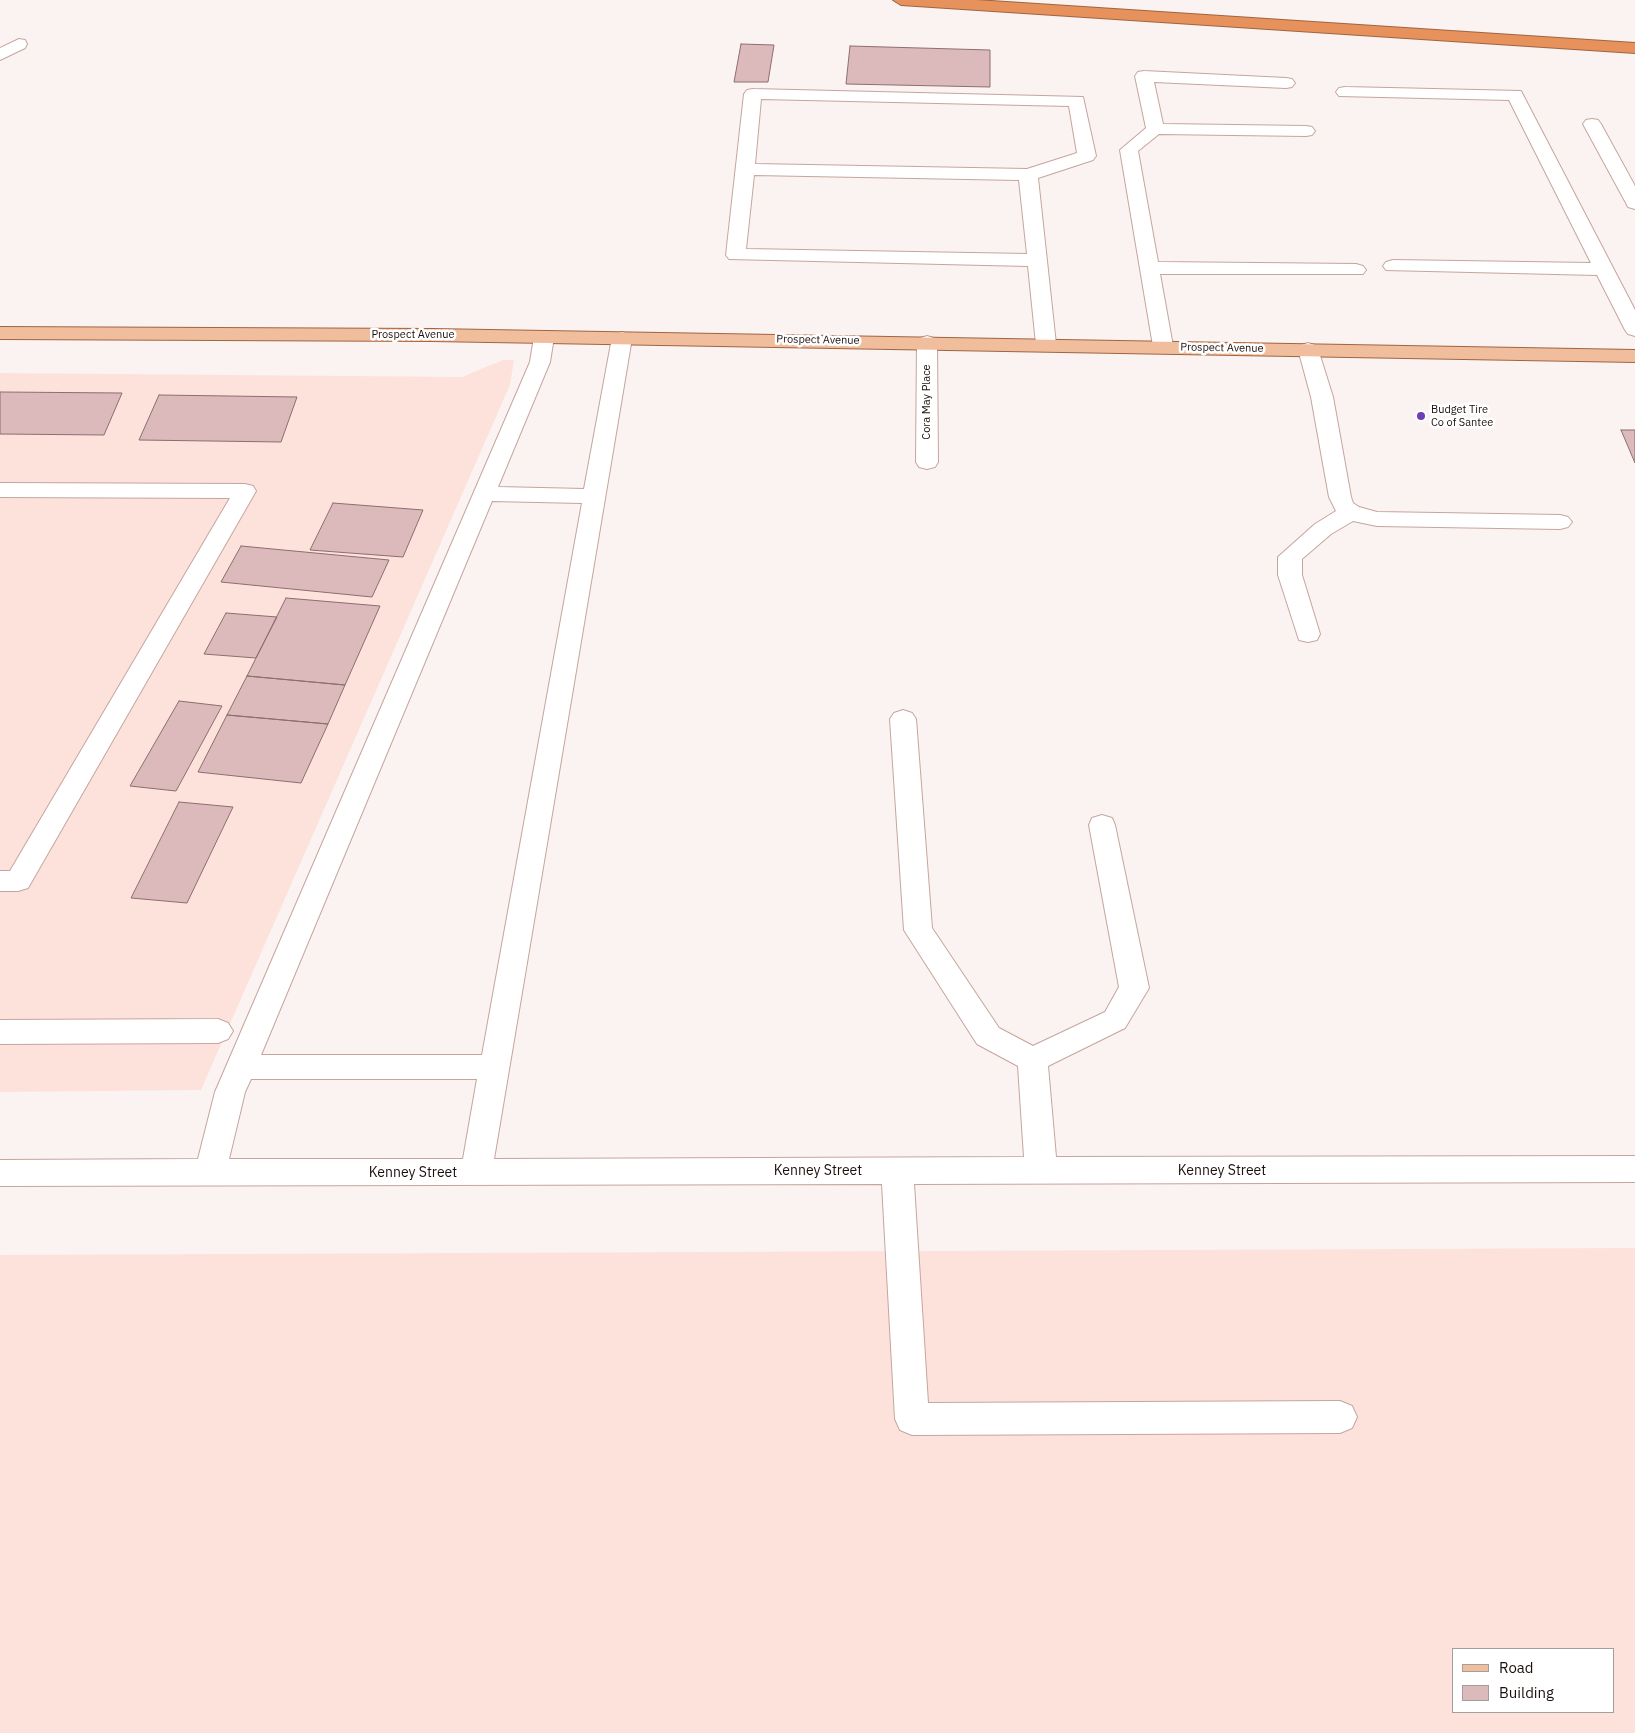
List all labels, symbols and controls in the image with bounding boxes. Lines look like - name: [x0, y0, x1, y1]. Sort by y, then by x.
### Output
- street label: Prospect Avenue: [371, 328, 455, 342]
- street label: Prospect Avenue: [776, 333, 860, 347]
- street label: Prospect Avenue: [1180, 341, 1264, 355]
- street label: Cora May Place: [920, 364, 934, 440]
- place label: Budget Tire Co of Santee: [1431, 403, 1493, 429]
- marker: Budget Tire Co of Santee: [1415, 410, 1427, 422]
- street label: Kenney Street: [774, 1163, 862, 1179]
- street label: Kenney Street: [1178, 1163, 1266, 1179]
- street label: Kenney Street: [369, 1165, 457, 1181]
- legend: [1452, 1648, 1615, 1713]
- text: Road: [1499, 1658, 1534, 1677]
- text: Building: [1499, 1683, 1554, 1702]

